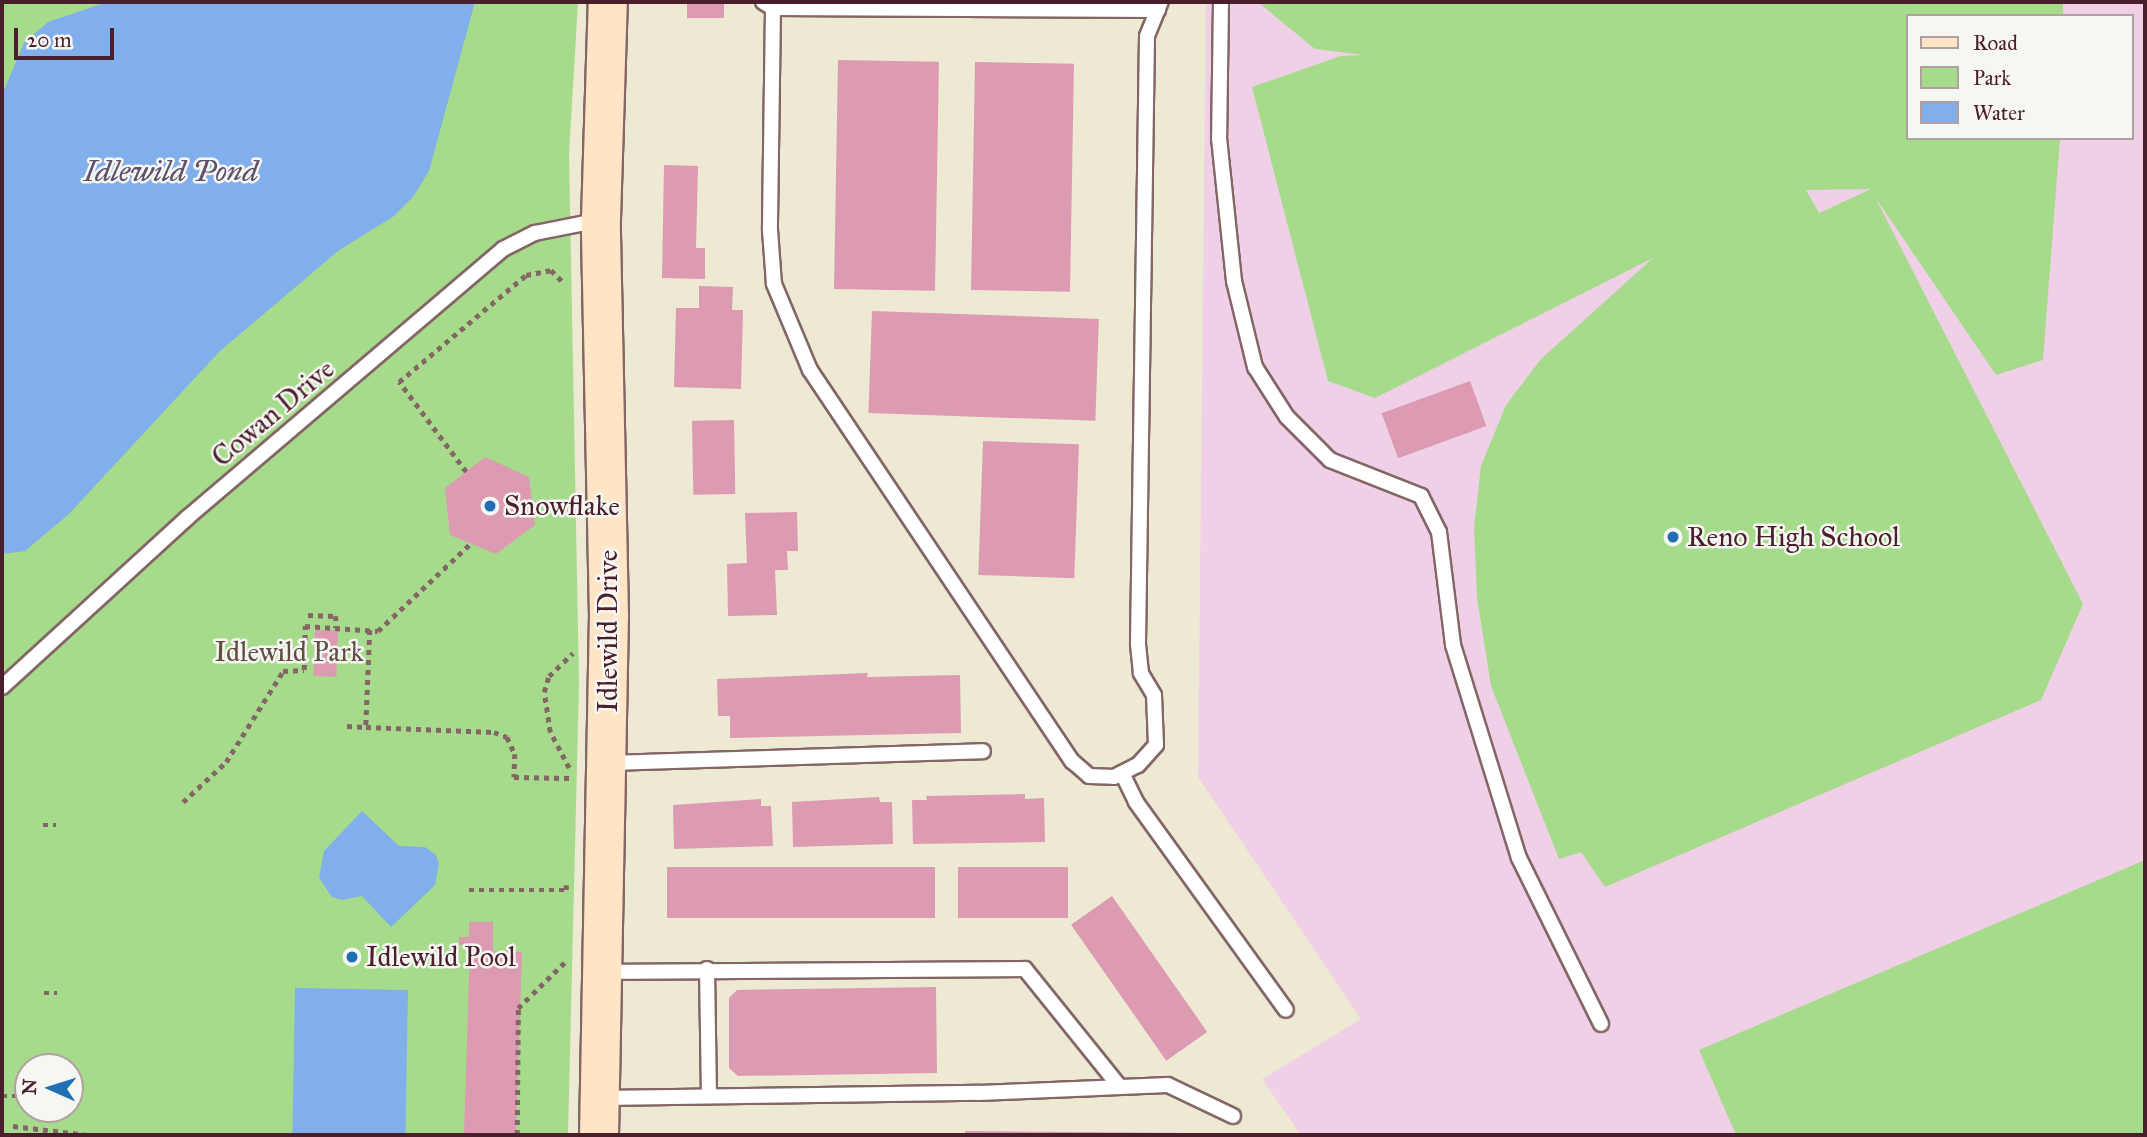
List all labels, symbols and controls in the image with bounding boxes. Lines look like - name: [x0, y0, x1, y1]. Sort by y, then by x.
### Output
- scale bar: [18, 14, 117, 58]
- legend: [1906, 14, 2133, 140]
- text: 20 m: [27, 27, 72, 53]
- text: Road: [1973, 30, 2018, 56]
- text: Park: [1973, 65, 2011, 91]
- text: Water: [1973, 100, 2025, 126]
- water label: Idlewild Pond: [84, 153, 258, 189]
- street label: Cowan Drive: [205, 352, 341, 474]
- place label: Snowflake: [504, 489, 620, 523]
- marker: Snowflake: [482, 498, 498, 514]
- place label: Reno High School: [1687, 520, 1900, 554]
- marker: Reno High School: [1665, 529, 1681, 545]
- street label: Idlewild Drive: [591, 549, 625, 713]
- park label: Idlewild Park: [215, 635, 363, 669]
- place label: Idlewild Pool: [366, 940, 516, 974]
- marker: Idlewild Pool: [344, 949, 360, 965]
- north arrow: [14, 1053, 84, 1123]
- text: N: [18, 1078, 41, 1096]

